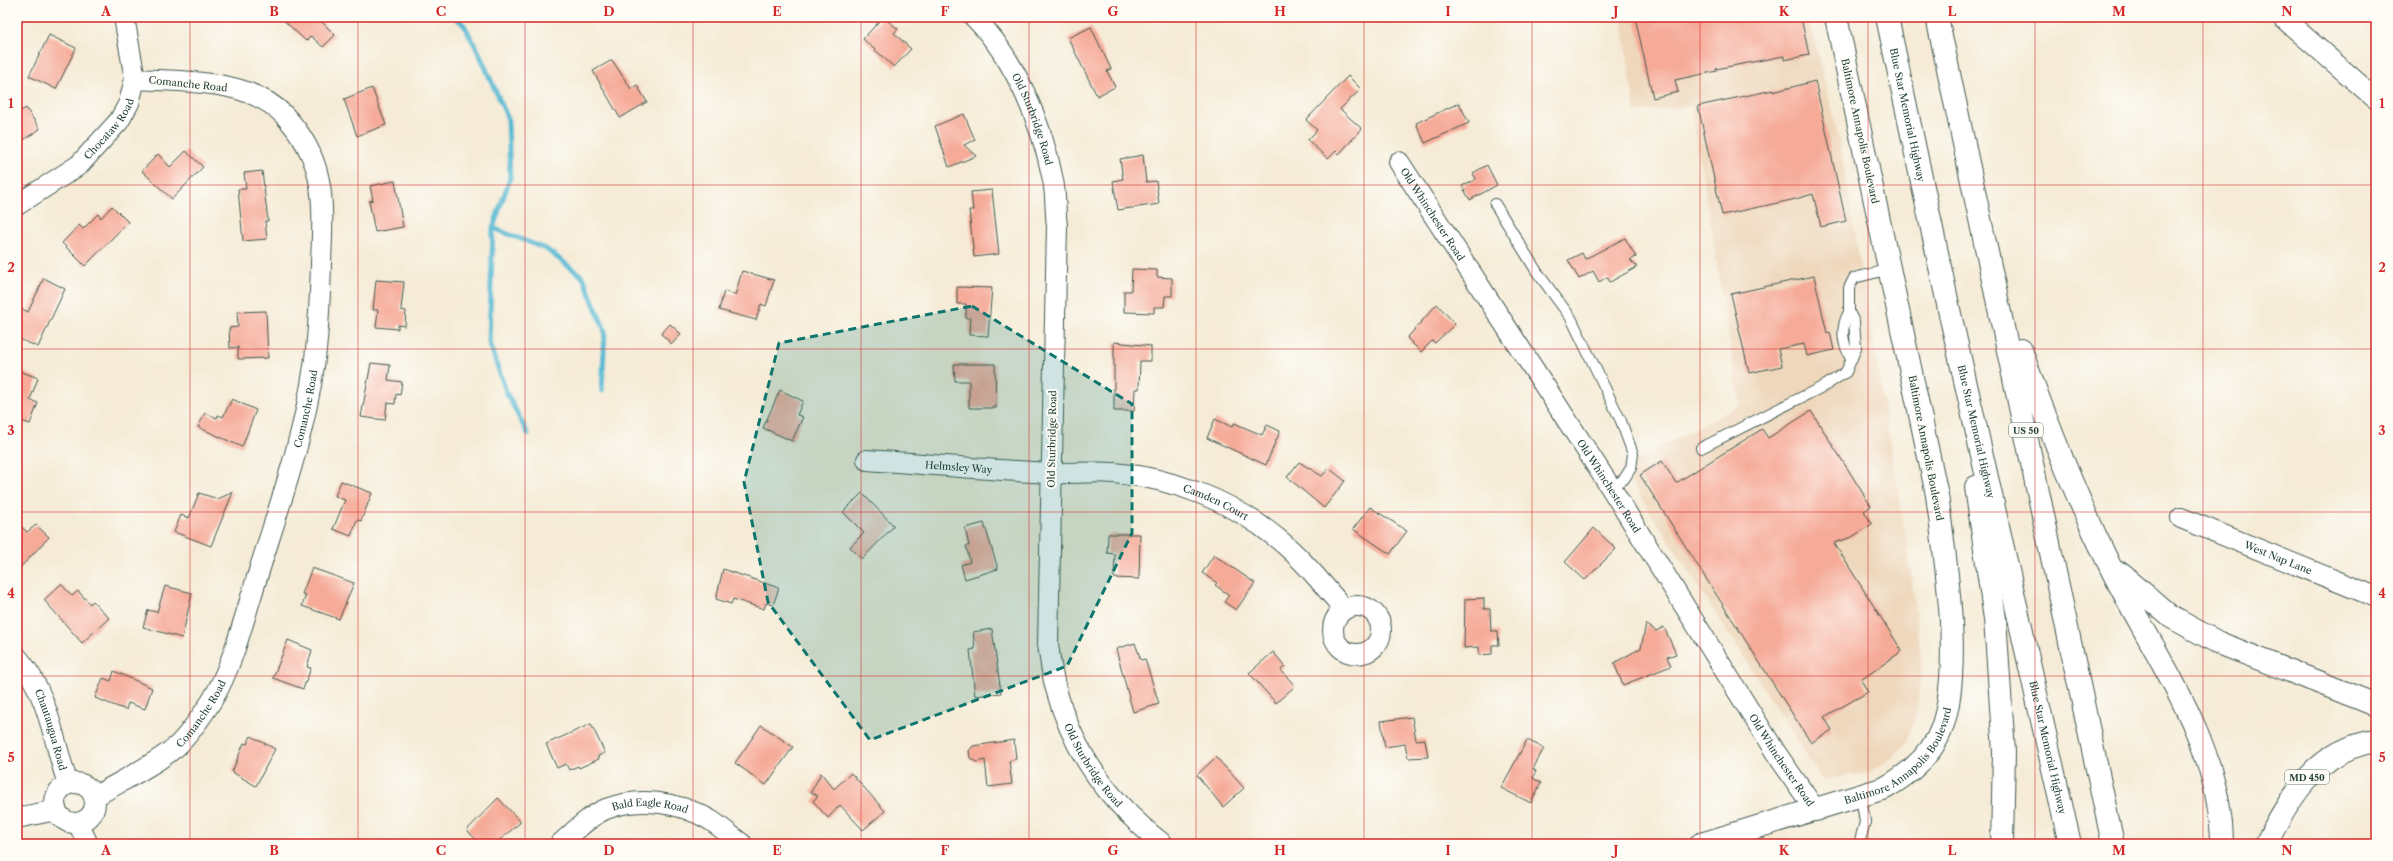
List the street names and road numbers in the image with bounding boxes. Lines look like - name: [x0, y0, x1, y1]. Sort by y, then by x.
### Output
- street label: Blue Star Memorial Highway: [1887, 47, 1928, 183]
- street label: Baltimore Annapolis Boulevard: [1838, 57, 1882, 205]
- street label: Old Sturbridge Road: [1009, 71, 1056, 166]
- street label: Comanche Road: [148, 73, 228, 95]
- street label: Chocataw Road: [81, 97, 136, 162]
- street label: Old Whinchester Road: [1398, 165, 1468, 263]
- street label: Blue Star Memorial Highway: [1955, 363, 1998, 500]
- street label: Comanche Road: [291, 369, 320, 449]
- street label: Baltimore Annapolis Boulevard: [1906, 374, 1946, 522]
- street label: Old Sturbridge Road: [1045, 390, 1059, 488]
- road number: US 50: [2009, 423, 2043, 437]
- street label: Old Whinchester Road: [1574, 437, 1644, 535]
- street label: Helmsley Way: [925, 458, 993, 476]
- street label: Camden Court: [1181, 481, 1251, 523]
- street label: West Nap Lane: [2242, 537, 2315, 577]
- street label: Comanche Road: [173, 678, 228, 750]
- street label: Blue Star Memorial Highway: [2027, 679, 2070, 816]
- street label: Chautaugua Road: [32, 687, 70, 772]
- street label: Baltimore Annapolis Boulevard: [1843, 706, 1954, 807]
- street label: Old Whinchester Road: [1747, 711, 1817, 809]
- street label: Old Sturbridge Road: [1062, 721, 1125, 810]
- road number: MD 450: [2285, 770, 2329, 784]
- street label: Bald Eagle Road: [610, 795, 690, 816]

